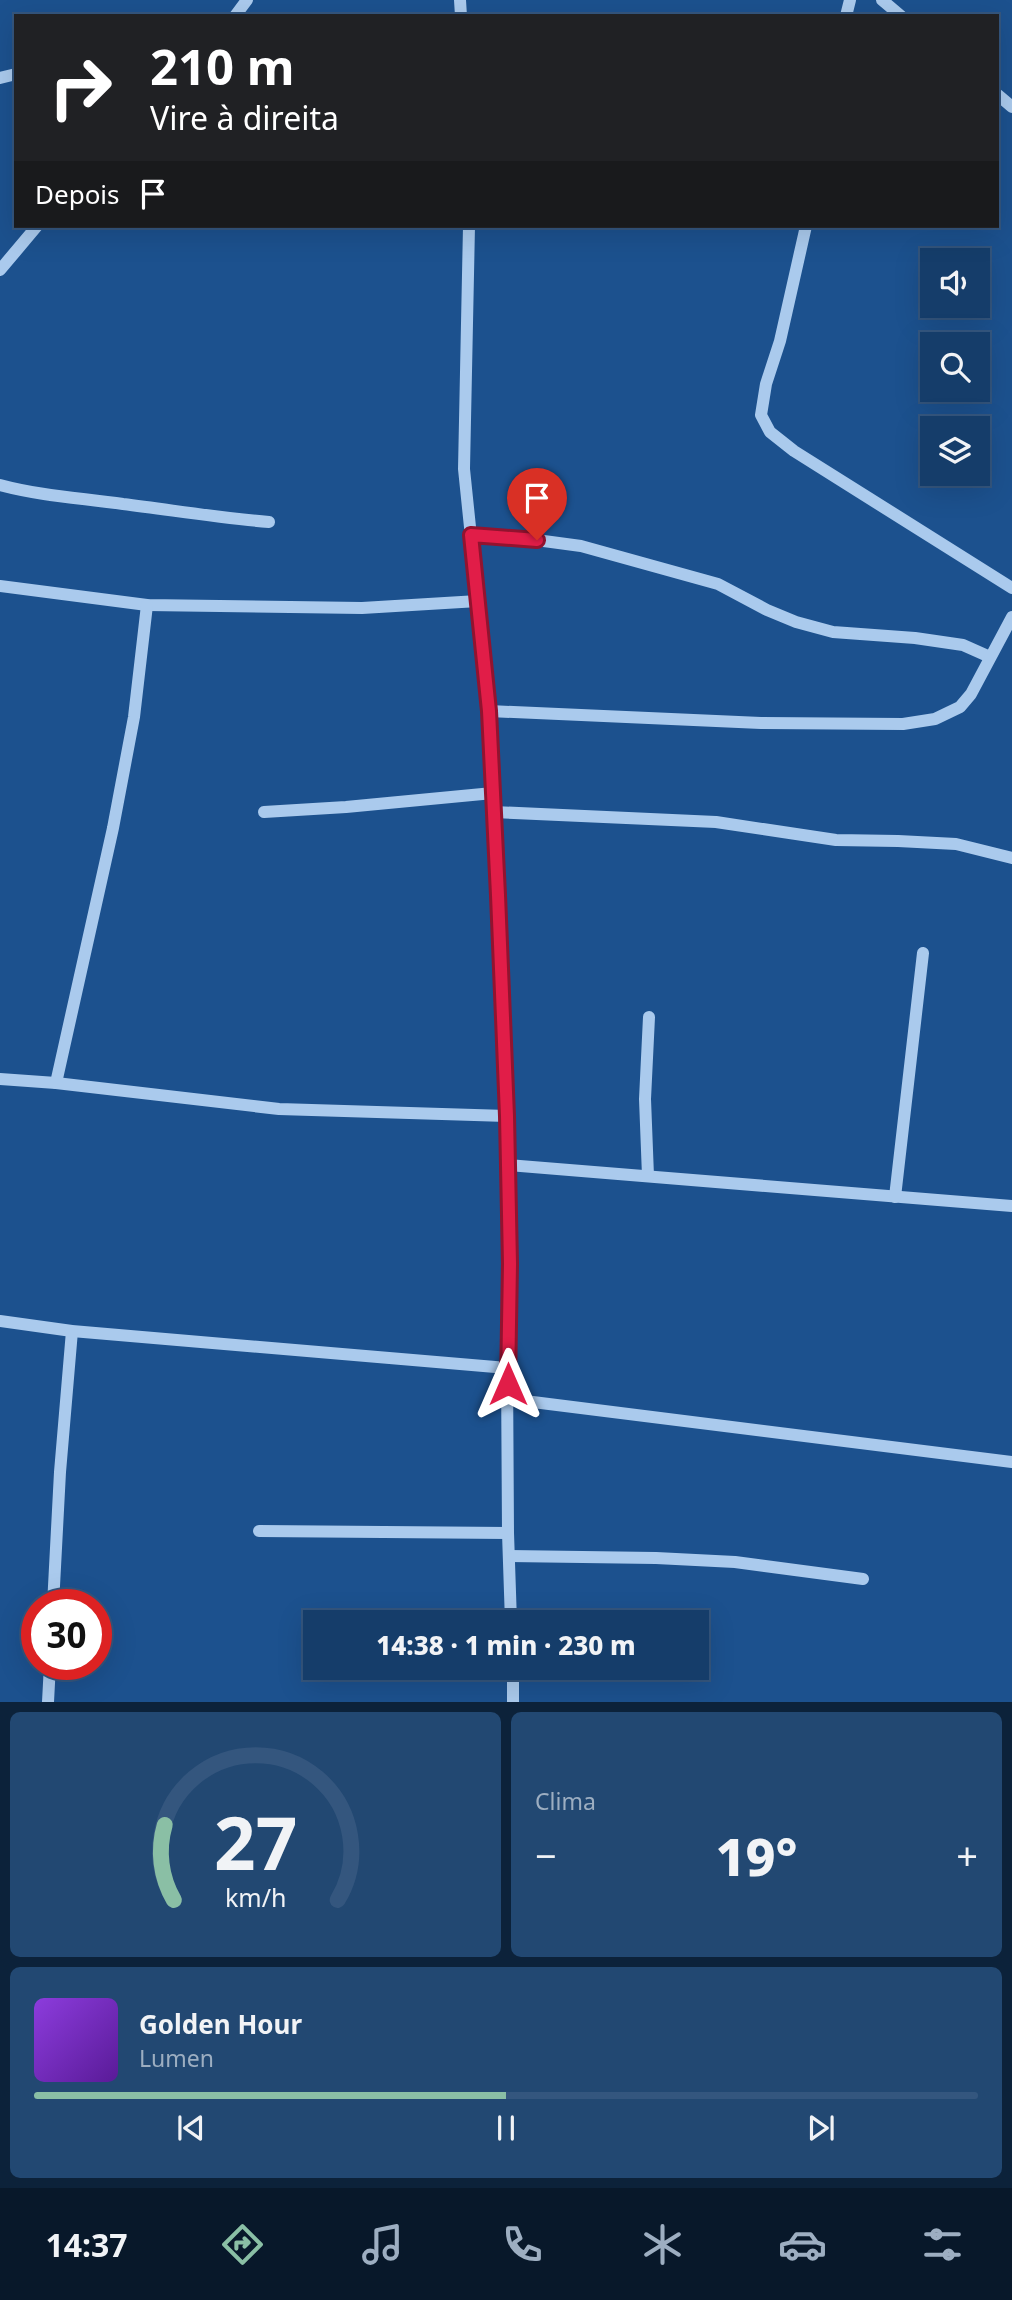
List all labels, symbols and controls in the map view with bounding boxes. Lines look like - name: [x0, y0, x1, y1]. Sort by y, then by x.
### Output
- text: 210 m: [150, 33, 295, 99]
- icon: right: [35, 42, 126, 133]
- text: Vire à direita: [150, 96, 339, 139]
- icon: arrive: [134, 175, 172, 213]
- text: Depois: [35, 176, 120, 212]
- map controls: [920, 248, 990, 486]
- button: sound: [920, 248, 990, 318]
- button: search: [920, 332, 990, 402]
- button: layers: [920, 416, 990, 486]
- pin: [507, 468, 567, 540]
- icon: arrive: [518, 479, 556, 517]
- position arrow: [471, 1347, 545, 1421]
- speed limit sign: 30: [21, 1589, 112, 1680]
- text: 14:38 · 1 min · 230 m: [376, 1627, 636, 1663]
- text: Clima: [535, 1785, 596, 1817]
- text: 27: [214, 1793, 297, 1892]
- text: 19°: [715, 1820, 798, 1891]
- text: −: [535, 1829, 557, 1881]
- text: +: [956, 1829, 978, 1881]
- text: km/h: [225, 1880, 286, 1914]
- text: Golden Hour: [139, 2006, 302, 2042]
- text: Lumen: [139, 2042, 214, 2074]
- icon: previous: [172, 2109, 210, 2147]
- icon: pause: [487, 2109, 525, 2147]
- icon: next: [802, 2109, 840, 2147]
- icon: directions: [218, 2220, 267, 2269]
- icon: music: [358, 2220, 407, 2269]
- icon: phone: [498, 2220, 547, 2269]
- icon: climate: [638, 2220, 687, 2269]
- icon: car: [778, 2220, 827, 2269]
- icon: filters: [918, 2220, 967, 2269]
- text: 14:37: [45, 2223, 128, 2266]

